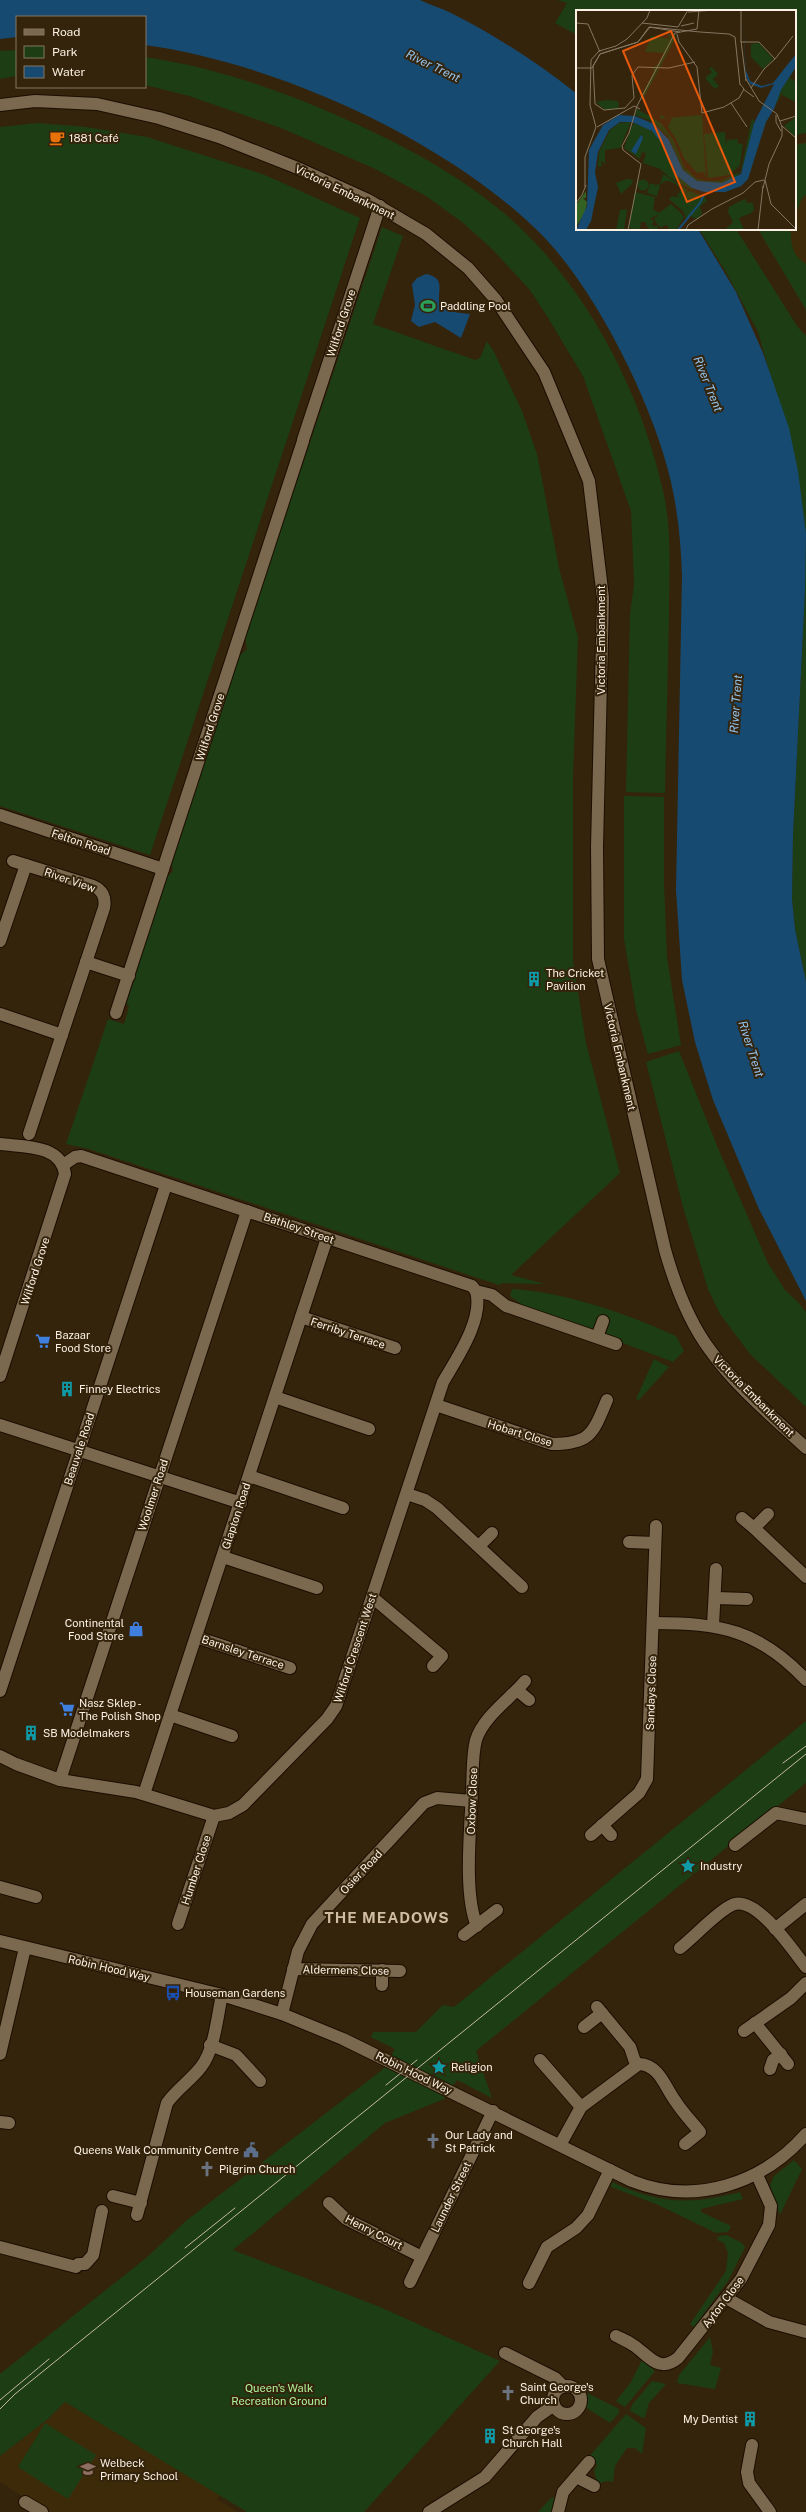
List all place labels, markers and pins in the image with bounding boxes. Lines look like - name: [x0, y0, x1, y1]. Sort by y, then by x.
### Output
- cafe icon: 1881 Café: [48, 129, 66, 147]
- place label: 1881 Café: [69, 132, 119, 144]
- sports icon: Paddling Pool: [419, 297, 437, 315]
- place label: Paddling Pool: [440, 300, 511, 312]
- place label: The Cricket Pavilion: [546, 967, 604, 992]
- building icon: The Cricket Pavilion: [525, 970, 543, 988]
- place label: Bazaar Food Store: [55, 1329, 111, 1354]
- supermarket icon: Bazaar Food Store: [34, 1332, 52, 1350]
- building icon: Finney Electrics: [58, 1380, 76, 1398]
- place label: Finney Electrics: [79, 1383, 161, 1395]
- place label: Continental Food Store: [65, 1617, 124, 1642]
- shop icon: Continental Food Store: [127, 1620, 145, 1638]
- place label: Nasz Sklep - The Polish Shop: [79, 1697, 161, 1722]
- supermarket icon: Nasz Sklep - The Polish Shop: [58, 1700, 76, 1718]
- building icon: SB Modelmakers: [22, 1724, 40, 1742]
- place label: SB Modelmakers: [43, 1727, 130, 1739]
- place icon: Industry: [679, 1857, 697, 1875]
- place label: Industry: [700, 1860, 743, 1872]
- bus stop icon: Houseman Gardens: [164, 1984, 182, 2002]
- place label: Houseman Gardens: [185, 1987, 286, 1999]
- place icon: Religion: [430, 2058, 448, 2076]
- place label: Religion: [451, 2061, 493, 2073]
- place label: Our Lady and St Patrick: [445, 2129, 513, 2154]
- church icon: Our Lady and St Patrick: [424, 2132, 442, 2150]
- public building icon: Queens Walk Community Centre: [242, 2141, 260, 2159]
- place label: Queens Walk Community Centre: [74, 2144, 239, 2156]
- church icon: Pilgrim Church: [198, 2160, 216, 2178]
- place label: Pilgrim Church: [219, 2163, 295, 2175]
- place label: Saint George's Church: [520, 2381, 594, 2406]
- church icon: Saint George's Church: [499, 2384, 517, 2402]
- building icon: My Dentist: [741, 2410, 759, 2428]
- place label: My Dentist: [683, 2413, 738, 2425]
- place label: St George's Church Hall: [502, 2424, 562, 2449]
- building icon: St George's Church Hall: [481, 2427, 499, 2445]
- place label: Welbeck Primary School: [100, 2457, 178, 2482]
- school or university icon: Welbeck Primary School: [79, 2460, 97, 2478]

